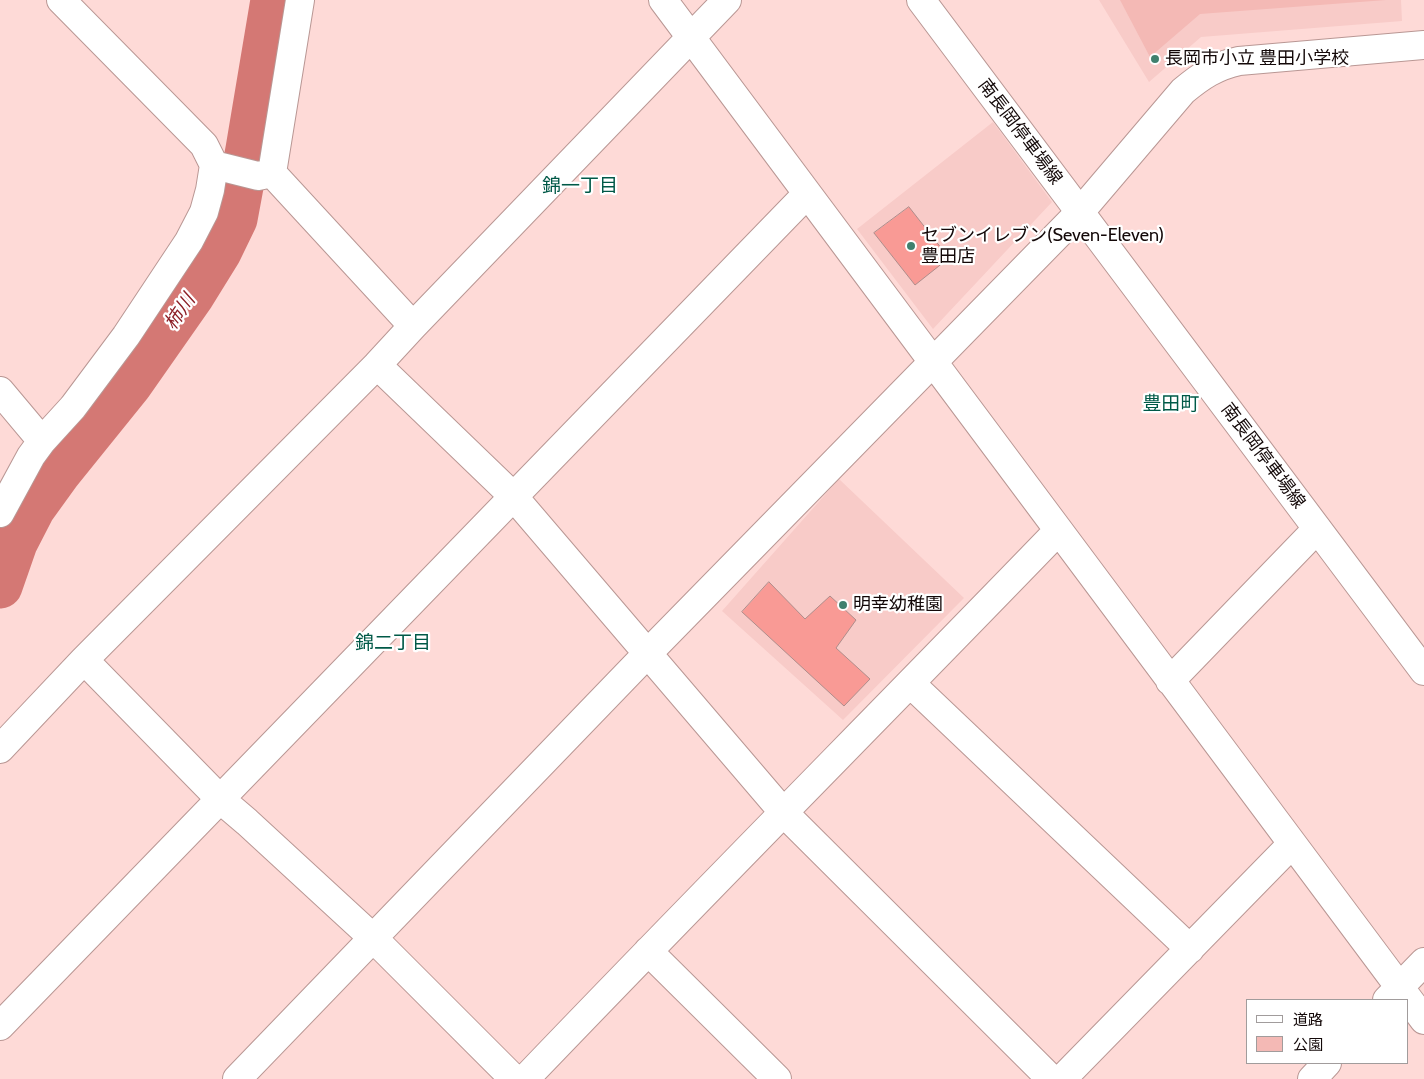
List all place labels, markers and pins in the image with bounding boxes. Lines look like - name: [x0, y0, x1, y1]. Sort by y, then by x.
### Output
- place label: 長岡市小立 豊田小学校: [1165, 48, 1349, 70]
- marker: 長岡市小立 豊田小学校: [1149, 53, 1161, 65]
- place label: セブンイレブン(Seven-Eleven) 豊田店: [921, 225, 1164, 268]
- marker: セブンイレブン(Seven-Eleven) 豊田店: [905, 240, 917, 252]
- place label: 明幸幼稚園: [853, 594, 943, 616]
- marker: 明幸幼稚園: [837, 599, 849, 611]

